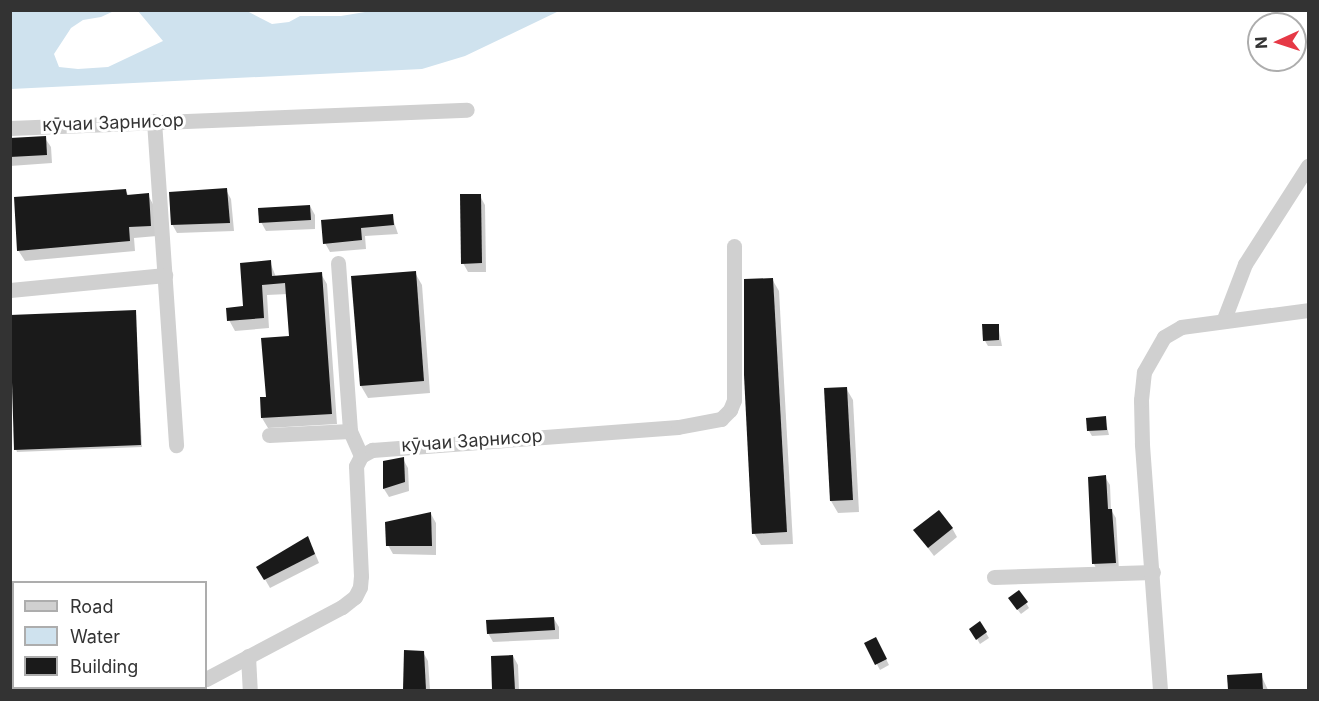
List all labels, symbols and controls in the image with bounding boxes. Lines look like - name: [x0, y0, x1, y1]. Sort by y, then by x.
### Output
- north arrow: [1247, 12, 1307, 72]
- text: N: [1251, 36, 1271, 49]
- street label: кӯчаи Зарнисор: [42, 110, 184, 136]
- street label: кӯчаи Зарнисор: [401, 425, 543, 457]
- legend: [12, 581, 207, 689]
- text: Road: [70, 596, 113, 617]
- text: Water: [70, 626, 120, 647]
- text: Building: [70, 656, 138, 677]

